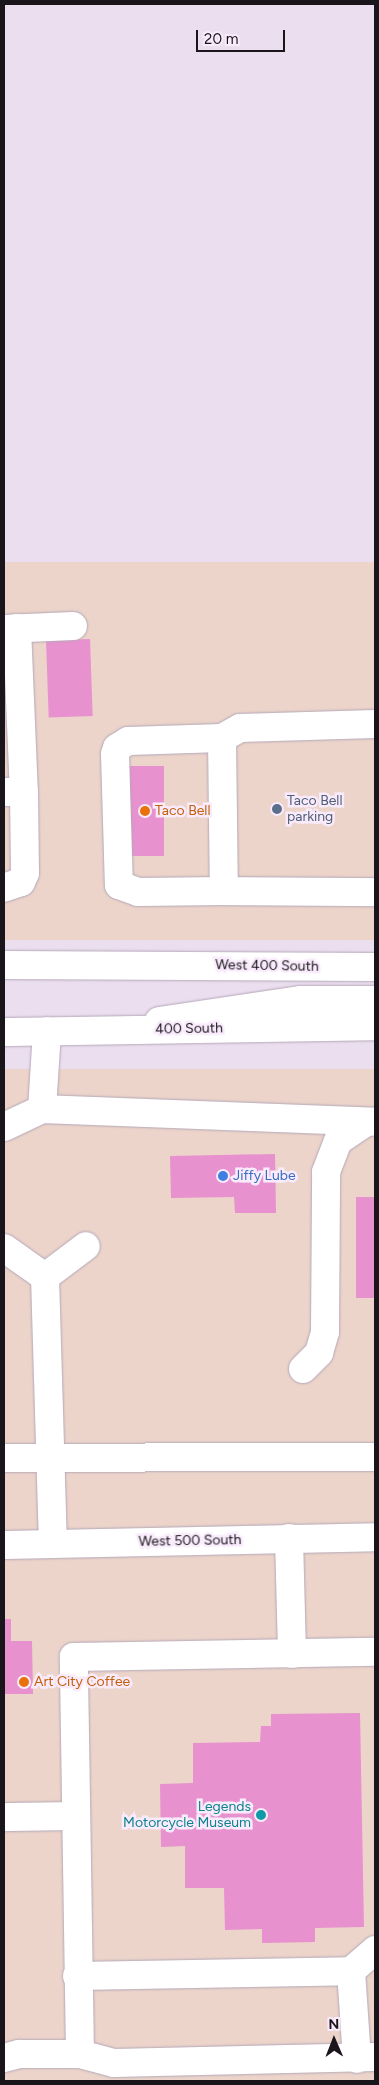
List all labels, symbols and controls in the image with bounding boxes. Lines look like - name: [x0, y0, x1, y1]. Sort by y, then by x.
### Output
- scale bar: [199, 20, 288, 52]
- text: 20 m: [204, 30, 238, 48]
- place label: Taco Bell parking: [287, 793, 343, 826]
- place label: Taco Bell: [155, 803, 211, 819]
- marker: Taco Bell parking: [271, 803, 283, 815]
- marker: Taco Bell: [139, 805, 151, 817]
- street label: West 400 South: [215, 957, 319, 975]
- street label: 400 South: [155, 1020, 223, 1038]
- place label: Jiffy Lube: [233, 1168, 296, 1184]
- marker: Jiffy Lube: [217, 1170, 229, 1182]
- street label: West 500 South: [138, 1532, 242, 1550]
- place label: Art City Coffee: [34, 1674, 130, 1690]
- marker: Art City Coffee: [18, 1676, 30, 1688]
- place label: Legends Motorcycle Museum: [123, 1799, 251, 1831]
- marker: Legends Motorcycle Museum: [255, 1809, 267, 1821]
- north arrow: [309, 2015, 359, 2065]
- text: N: [328, 2016, 339, 2033]

